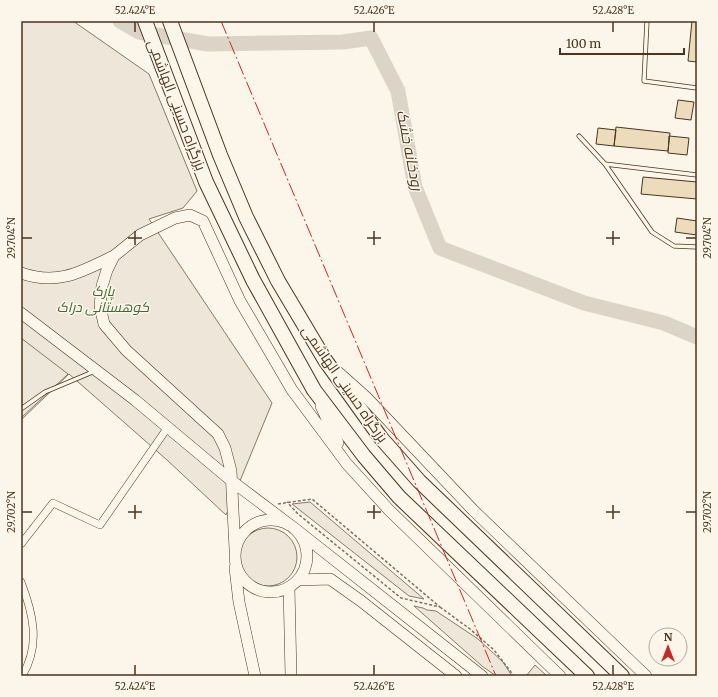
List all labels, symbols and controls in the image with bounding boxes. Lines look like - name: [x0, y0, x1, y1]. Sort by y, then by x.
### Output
- text: 52.424°E: [115, 4, 156, 17]
- text: 52.426°E: [354, 4, 395, 17]
- text: 52.428°E: [592, 4, 634, 17]
- scale bar: [560, 30, 684, 56]
- text: 100 m: [566, 36, 601, 51]
- street label: بزرگراه حسینی الهاشمی: [144, 37, 210, 173]
- water label: رودخانه خشک: [393, 108, 427, 193]
- text: 29.704°N: [5, 217, 18, 259]
- text: 29.704°N: [701, 217, 714, 259]
- park label: پارک کوهستانی دراک: [57, 282, 150, 316]
- street label: بزرگراه حسینی الهاشمی: [298, 322, 392, 446]
- text: 29.702°N: [5, 491, 18, 533]
- text: 29.702°N: [701, 491, 714, 533]
- north arrow: [648, 627, 688, 667]
- text: N: [664, 630, 673, 644]
- text: 52.424°E: [115, 680, 156, 693]
- text: 52.426°E: [354, 680, 395, 693]
- text: 52.428°E: [592, 680, 634, 693]

